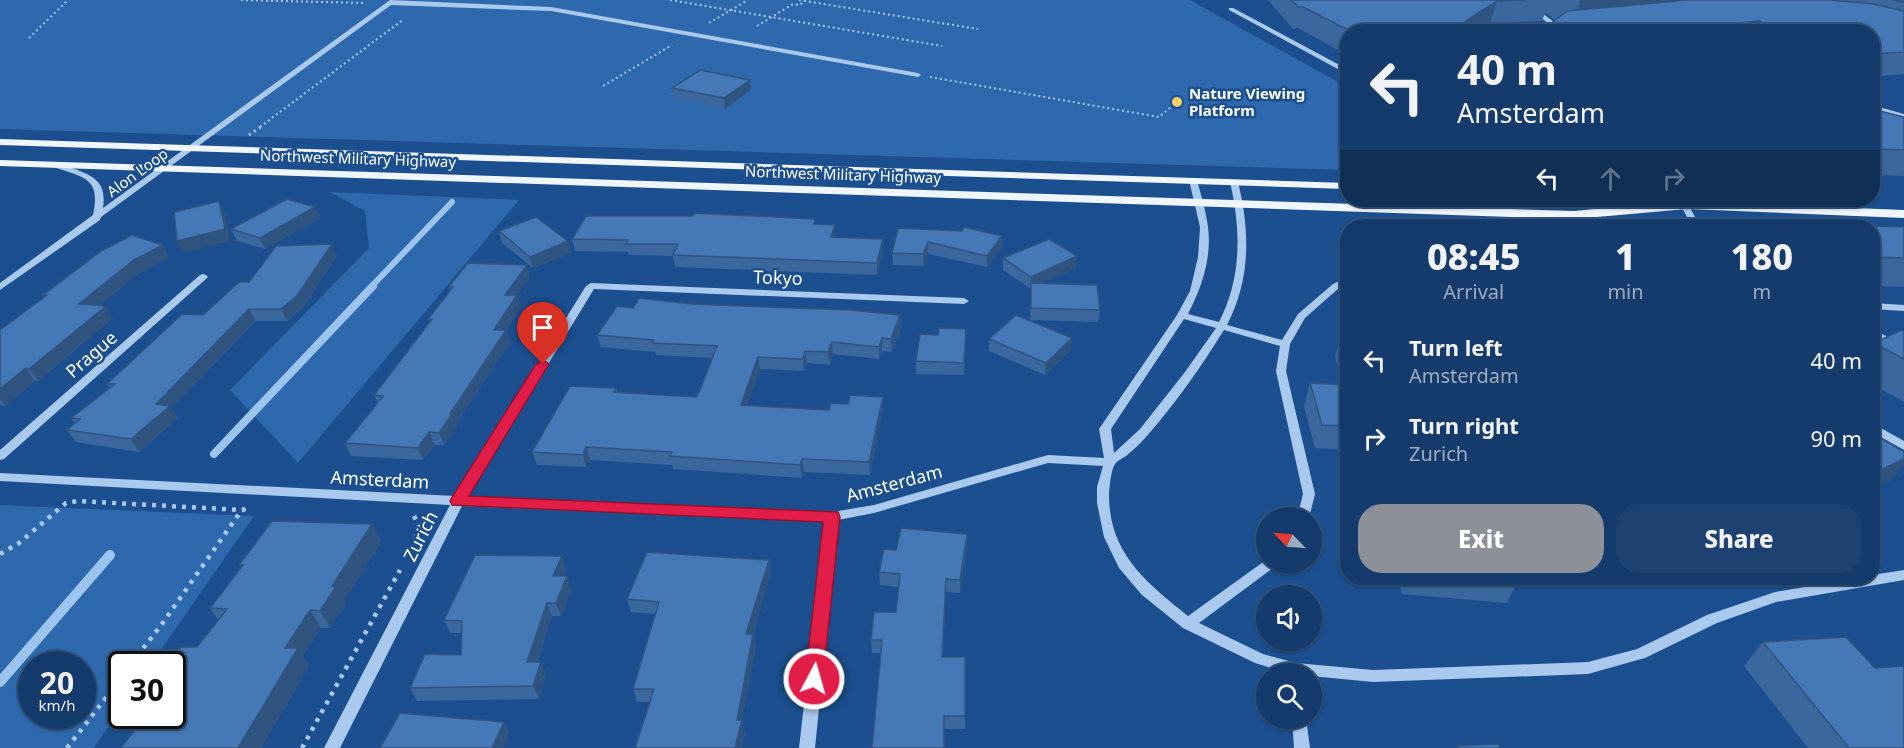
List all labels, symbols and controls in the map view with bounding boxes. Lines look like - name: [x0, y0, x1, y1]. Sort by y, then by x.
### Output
- text: 40 m: [1457, 40, 1557, 97]
- icon: left: [1358, 48, 1436, 126]
- place label: Nature Viewing Platform: [1189, 83, 1305, 120]
- text: Amsterdam: [1457, 94, 1605, 131]
- marker: Nature Viewing Platform: [1170, 95, 1184, 109]
- street label: Alon Loop: [102, 143, 172, 201]
- street label: Northwest Military Highway: [260, 145, 457, 171]
- street label: Northwest Military Highway: [745, 161, 942, 187]
- icon: left: [1531, 162, 1564, 195]
- icon: ahead: [1594, 162, 1627, 195]
- icon: right: [1657, 162, 1690, 195]
- text: 08:45: [1427, 232, 1520, 281]
- text: 1: [1615, 232, 1636, 281]
- text: 180: [1731, 232, 1793, 281]
- street label: Tokyo: [753, 264, 803, 290]
- text: Arrival: [1443, 278, 1504, 305]
- text: min: [1607, 278, 1644, 305]
- text: m: [1752, 278, 1771, 305]
- pin: [517, 302, 568, 364]
- icon: arrive: [526, 311, 559, 344]
- street label: Prague: [60, 325, 122, 383]
- text: Turn left: [1409, 332, 1503, 362]
- icon: left: [1358, 344, 1391, 377]
- text: 40 m: [1811, 345, 1862, 375]
- text: Amsterdam: [1409, 362, 1519, 389]
- text: Turn right: [1409, 410, 1519, 440]
- icon: right: [1358, 422, 1391, 455]
- text: 90 m: [1811, 423, 1862, 453]
- text: Zurich: [1409, 440, 1468, 467]
- street label: Amsterdam: [843, 459, 945, 507]
- street label: Amsterdam: [330, 464, 430, 494]
- button: Exit: [1358, 504, 1604, 573]
- button: Share: [1616, 504, 1862, 573]
- street label: Zurich: [397, 507, 443, 565]
- north arrow: [1256, 507, 1322, 573]
- map controls: [1256, 507, 1322, 729]
- button: sound: [1256, 585, 1322, 651]
- position arrow: [782, 647, 846, 711]
- speed limit sign: 30: [108, 651, 186, 729]
- text: 20: [40, 662, 74, 703]
- button: search: [1256, 663, 1322, 729]
- text: km/h: [39, 695, 75, 715]

